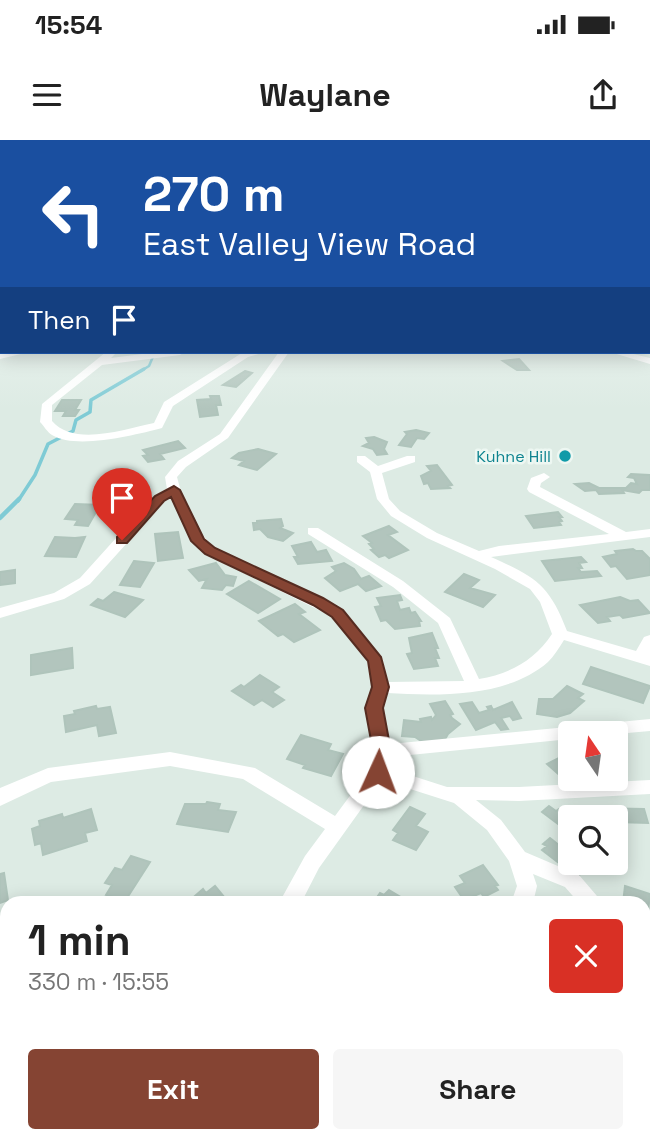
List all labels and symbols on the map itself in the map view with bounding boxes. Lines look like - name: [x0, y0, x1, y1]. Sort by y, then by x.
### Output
- place label: Kuhne Hill: [476, 446, 551, 467]
- marker: Kuhne Hill: [557, 448, 573, 464]
- pin: [92, 468, 152, 540]
- north arrow: [558, 721, 628, 791]
- position arrow: [341, 735, 415, 809]

